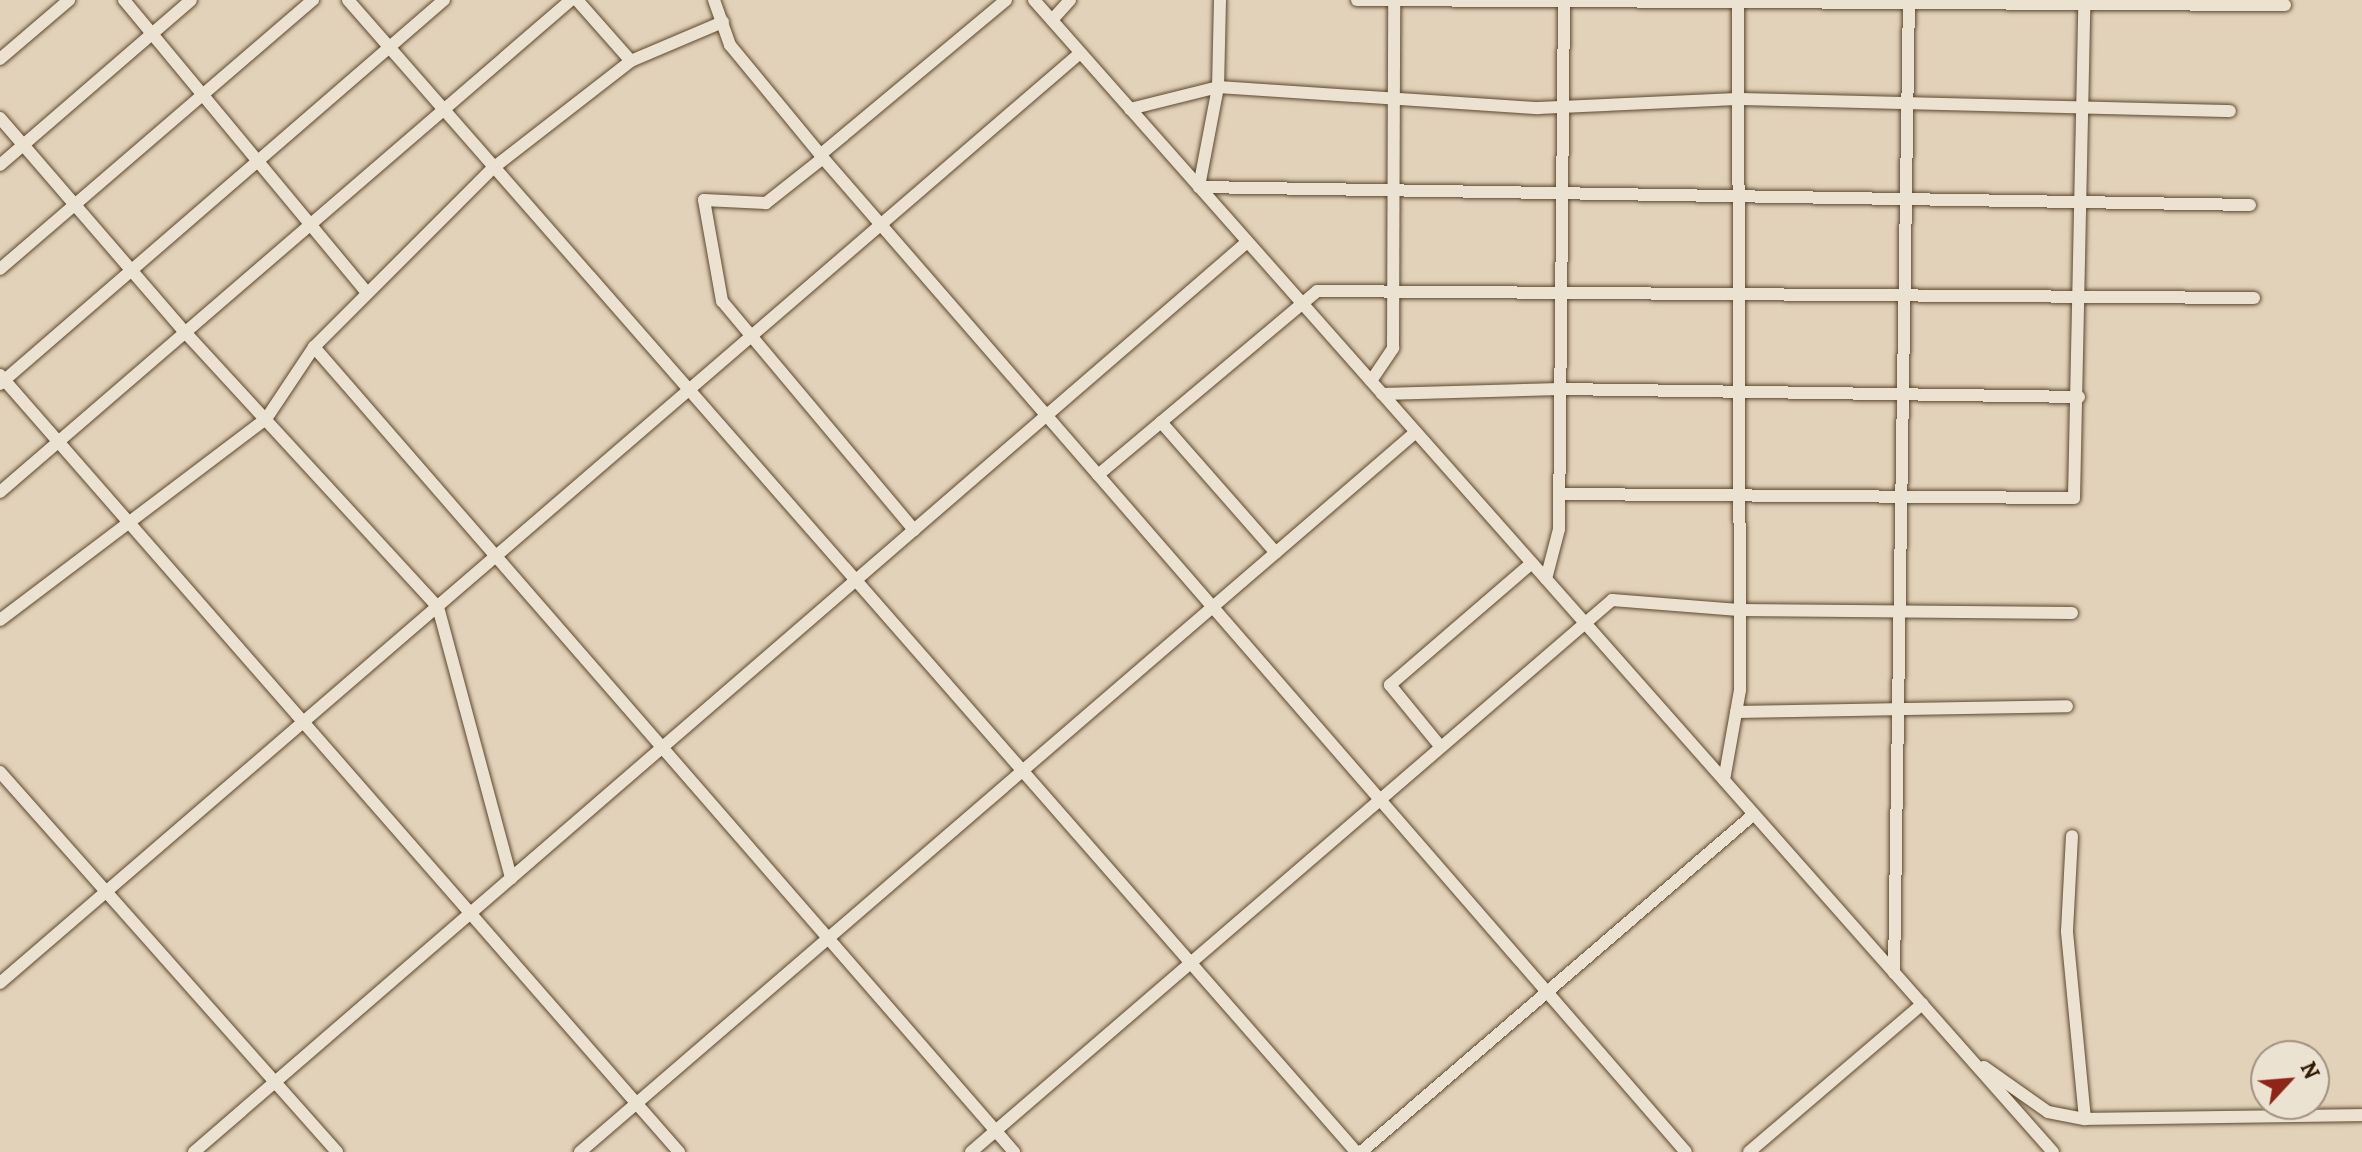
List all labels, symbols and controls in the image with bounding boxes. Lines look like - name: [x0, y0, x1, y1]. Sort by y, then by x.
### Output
- north arrow: [2250, 1040, 2330, 1120]
- text: N: [2293, 1057, 2327, 1084]

